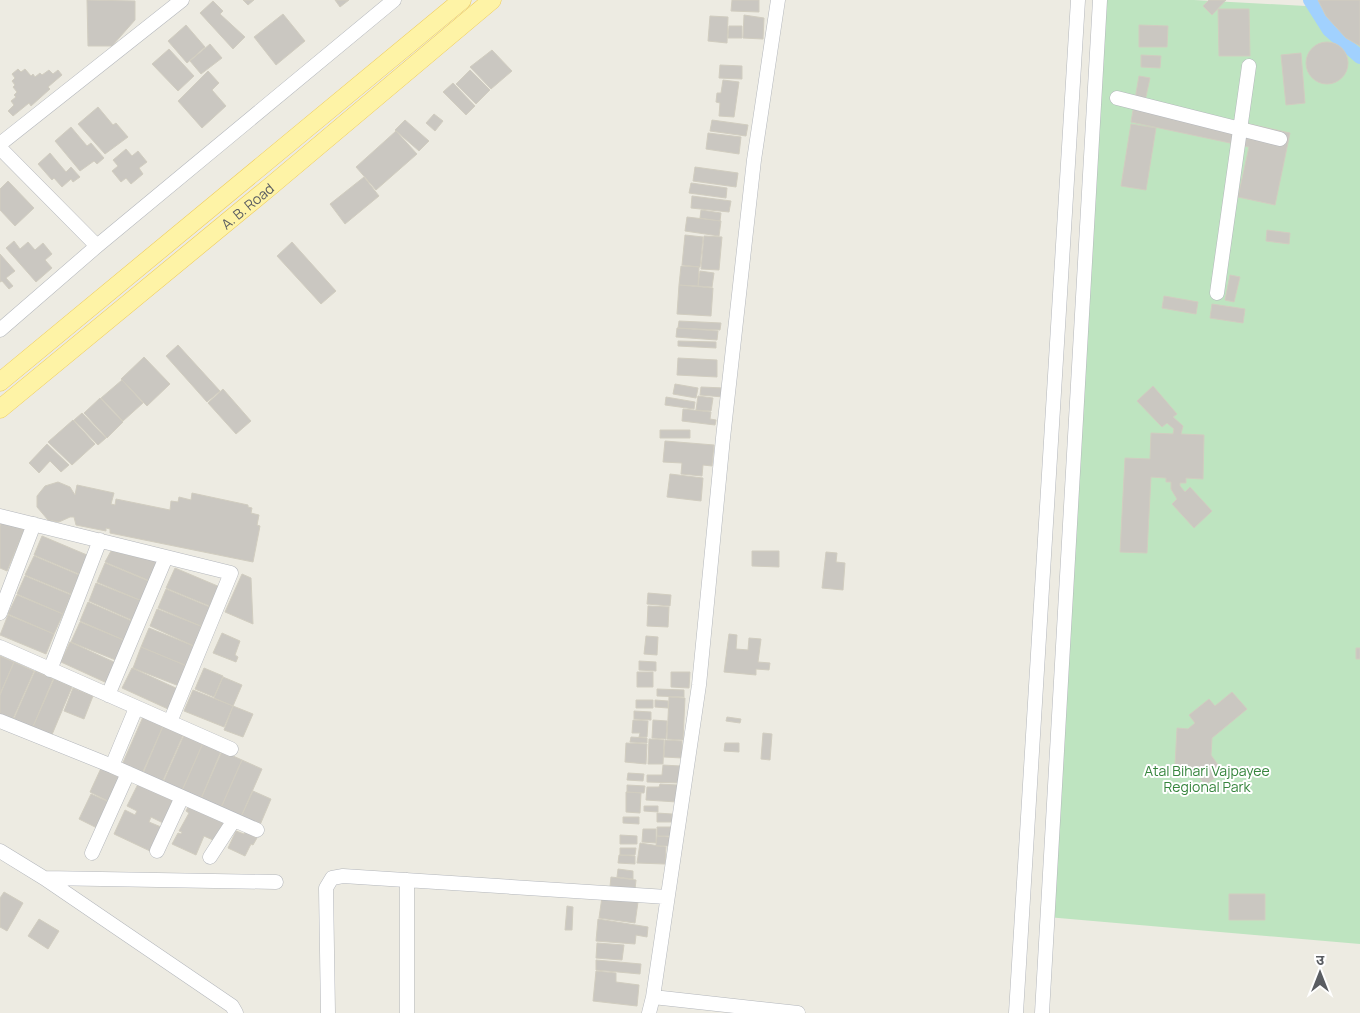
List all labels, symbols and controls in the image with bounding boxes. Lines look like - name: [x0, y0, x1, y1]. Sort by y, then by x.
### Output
- street label: A. B. Road: [217, 178, 277, 233]
- park label: Atal Bihari Vajpayee Regional Park: [1144, 761, 1270, 796]
- north arrow: [1295, 948, 1345, 998]
- text: उ: [1316, 950, 1325, 969]

